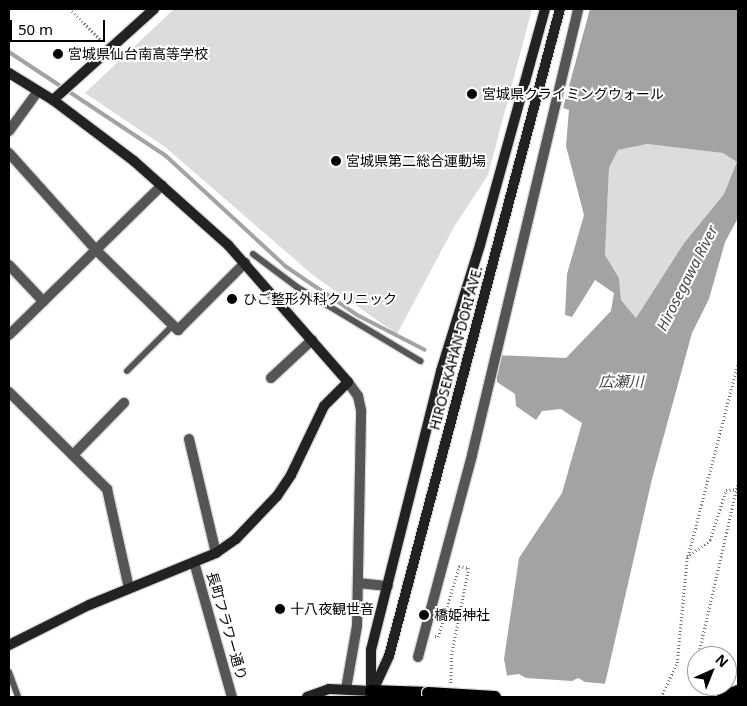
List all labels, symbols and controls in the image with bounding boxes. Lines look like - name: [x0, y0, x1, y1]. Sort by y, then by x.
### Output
- scale bar: [12, 10, 108, 42]
- text: 50 m: [18, 19, 53, 39]
- place label: 宮城県仙台南高等学校: [68, 46, 208, 62]
- marker: 宮城県仙台南高等学校: [52, 48, 64, 60]
- place label: 宮城県クライミングウォール: [482, 86, 664, 102]
- marker: 宮城県クライミングウォール: [466, 88, 478, 100]
- place label: 宮城県第二総合運動場: [346, 153, 486, 169]
- marker: 宮城県第二総合運動場: [330, 155, 342, 167]
- water label: Hirosegawa River: [653, 222, 721, 334]
- street label: HIROSEKAHAN-DORI AVE.: [426, 264, 486, 432]
- place label: ひご整形外科クリニック: [243, 291, 397, 307]
- marker: ひご整形外科クリニック: [225, 292, 239, 306]
- water label: 広瀬川: [599, 373, 643, 391]
- street label: 長町フラワー通り: [203, 570, 251, 682]
- place label: 十八夜観世音: [290, 601, 374, 617]
- marker: 十八夜観世音: [274, 603, 286, 615]
- place label: 橋姫神社: [434, 607, 490, 623]
- marker: 橋姫神社: [418, 609, 430, 621]
- north arrow: [687, 646, 737, 696]
- text: N: [711, 650, 733, 671]

